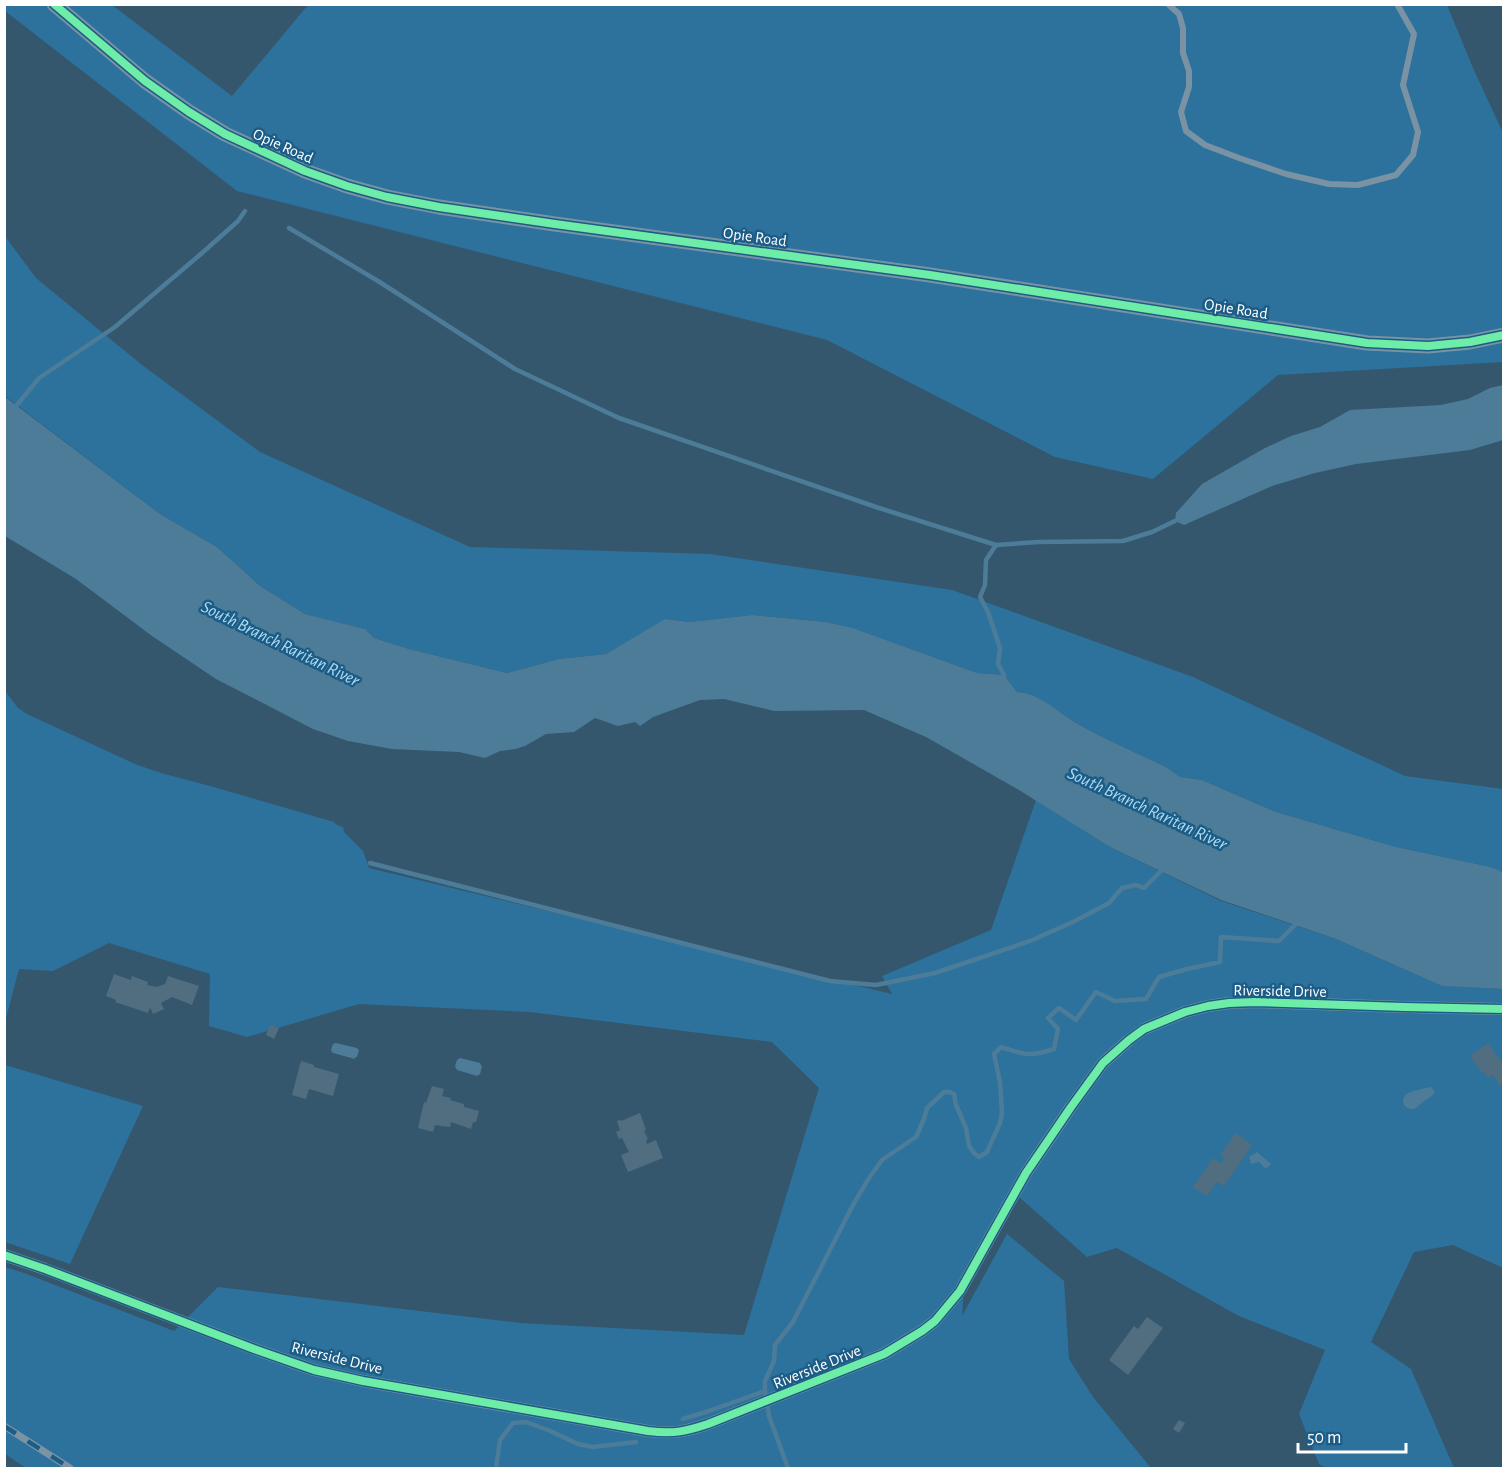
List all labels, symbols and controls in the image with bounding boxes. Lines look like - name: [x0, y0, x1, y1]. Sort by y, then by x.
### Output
- street label: Opie Road: [250, 126, 316, 166]
- street label: Opie Road: [722, 225, 788, 249]
- street label: Opie Road: [1203, 296, 1269, 322]
- water label: South Branch Raritan River: [198, 598, 363, 691]
- water label: South Branch Raritan River: [1065, 764, 1230, 854]
- street label: Riverside Drive: [1233, 982, 1327, 1000]
- street label: Riverside Drive: [290, 1339, 384, 1377]
- street label: Riverside Drive: [771, 1342, 863, 1392]
- scale bar: [1298, 1416, 1406, 1454]
- text: 50 m: [1307, 1429, 1341, 1447]

